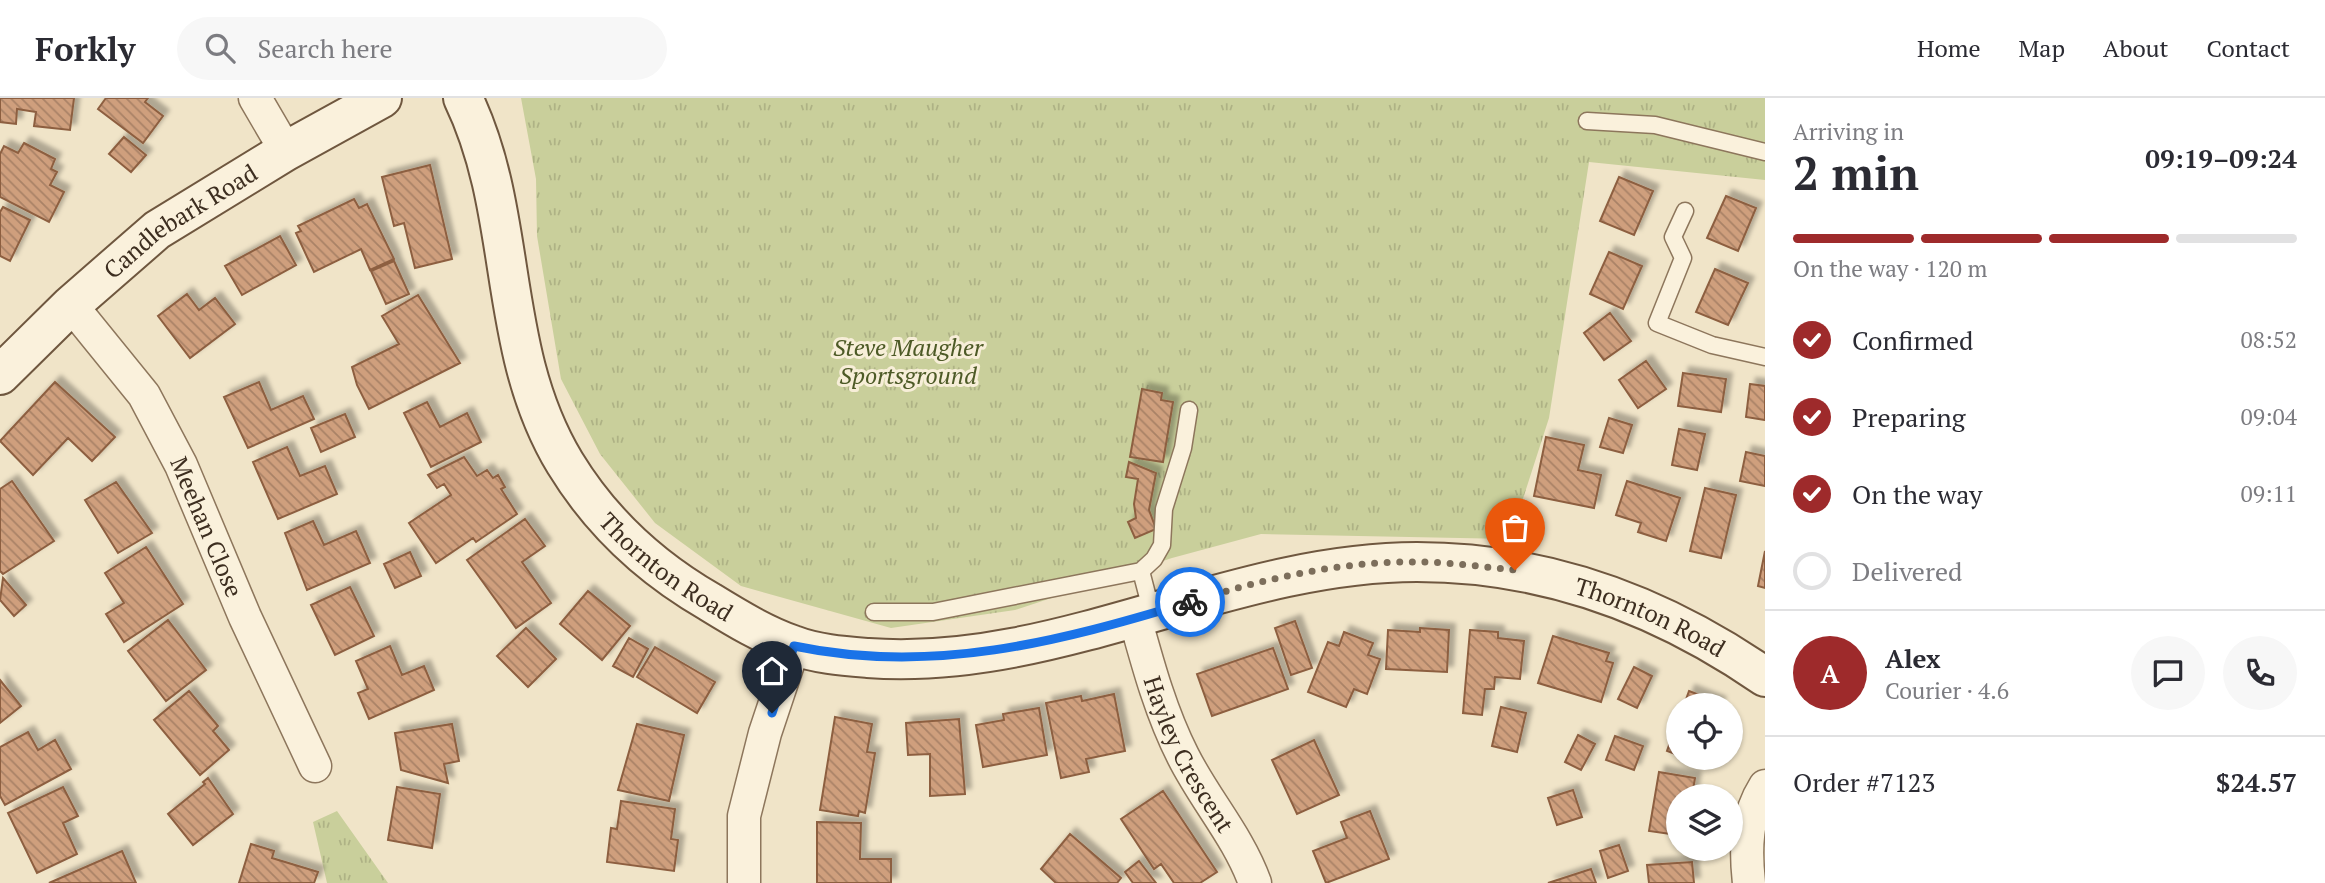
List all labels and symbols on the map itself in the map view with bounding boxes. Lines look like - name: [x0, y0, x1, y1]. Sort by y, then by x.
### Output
- street label: Candlebark Road: [97, 157, 263, 286]
- park label: Steve Maugher Sportsground: [833, 331, 985, 391]
- street label: Meehan Close: [163, 451, 251, 602]
- pin: [1485, 498, 1545, 570]
- street label: Thornton Road: [592, 505, 739, 628]
- courier: [1155, 567, 1225, 637]
- street label: Thornton Road: [1571, 570, 1731, 664]
- pin: [742, 641, 802, 713]
- street label: Hayley Crescent: [1137, 672, 1242, 838]

